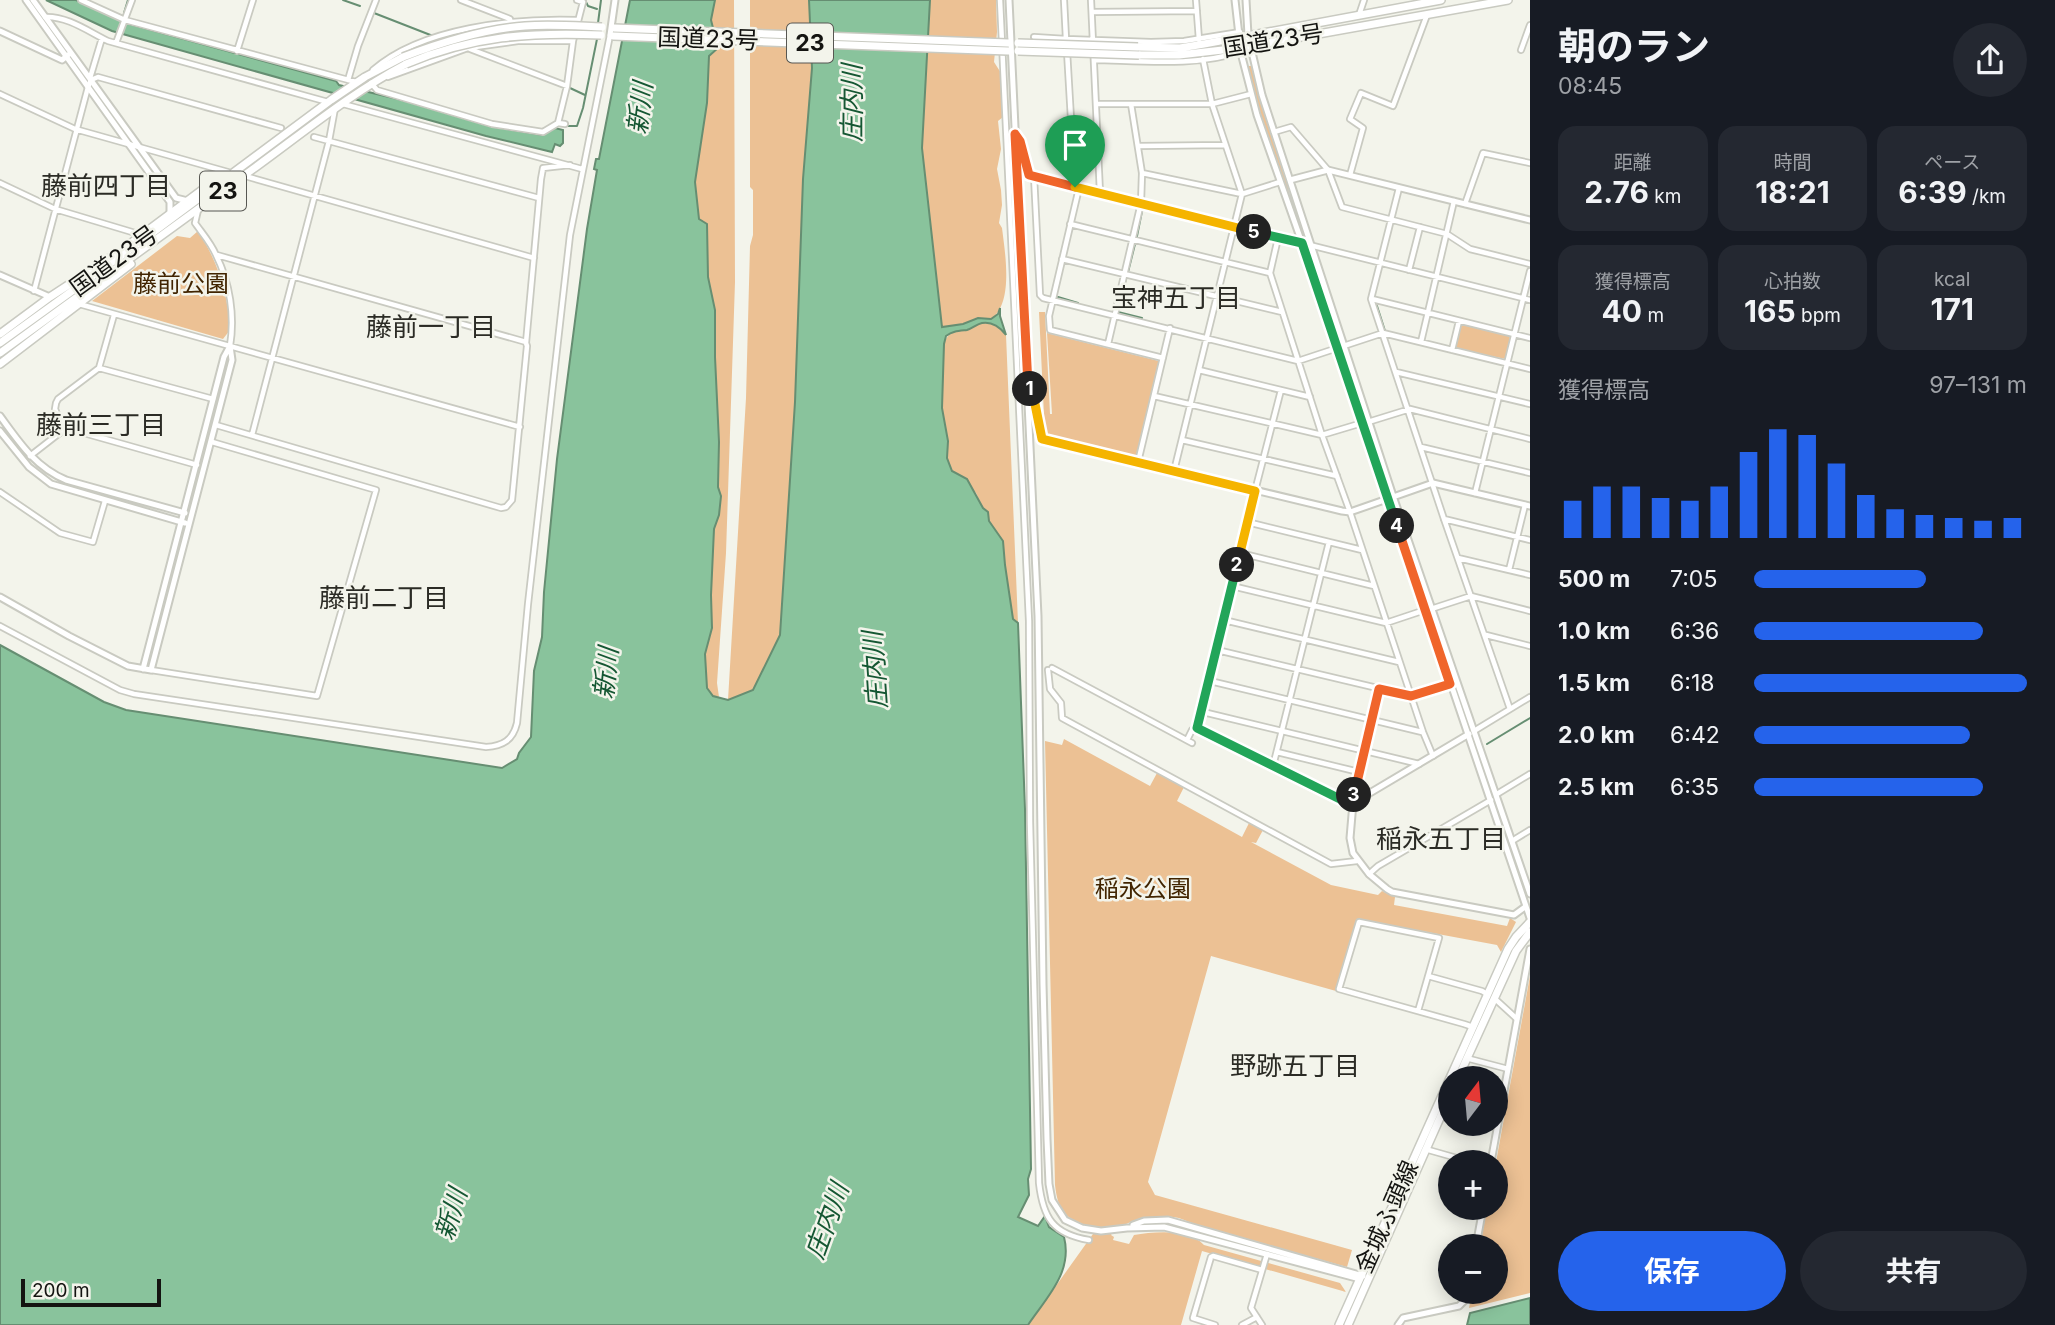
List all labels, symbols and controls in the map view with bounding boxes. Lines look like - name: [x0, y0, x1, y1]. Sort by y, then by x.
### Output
- street label: 国道23号: [1221, 18, 1325, 63]
- street label: 国道23号: [657, 22, 759, 55]
- text: 朝のラン: [1558, 23, 1710, 69]
- button: share: [1953, 23, 2027, 97]
- road number: 23: [787, 24, 833, 62]
- water label: 庄内川: [836, 61, 867, 142]
- text: 08:45: [1558, 72, 1622, 100]
- water label: 新川: [621, 77, 658, 136]
- pin: [1045, 115, 1105, 187]
- icon: arrive: [1056, 126, 1094, 164]
- text: 距離: [1614, 151, 1652, 174]
- text: 時間: [1773, 151, 1812, 174]
- text: ペース: [1924, 151, 1980, 174]
- district label: 藤前四丁目: [41, 170, 171, 201]
- road number: 23: [200, 172, 246, 210]
- text: 2.76: [1584, 174, 1649, 210]
- text: 18:21: [1755, 174, 1830, 210]
- text: 6:39: [1898, 174, 1967, 210]
- text: km: [1649, 185, 1681, 208]
- text: /km: [1967, 185, 2006, 208]
- pin: 5: [1236, 215, 1272, 250]
- street label: 国道23号: [64, 219, 163, 302]
- text: 5: [1247, 220, 1260, 243]
- text: kcal: [1934, 268, 1970, 291]
- park label: 藤前公園: [133, 269, 229, 298]
- text: 獲得標高: [1595, 270, 1671, 293]
- text: 心拍数: [1764, 270, 1821, 293]
- district label: 宝神五丁目: [1111, 282, 1241, 313]
- text: 171: [1931, 291, 1974, 327]
- text: 40: [1602, 293, 1642, 329]
- text: 165: [1744, 293, 1796, 329]
- text: m: [1642, 304, 1664, 327]
- text: bpm: [1796, 304, 1841, 327]
- district label: 藤前一丁目: [366, 311, 496, 342]
- text: 97–131 m: [1929, 371, 2027, 399]
- pin: 1: [1012, 372, 1048, 406]
- text: 獲得標高: [1558, 376, 1650, 404]
- text: 1: [1025, 377, 1034, 400]
- district label: 藤前三丁目: [36, 409, 166, 440]
- pin: 4: [1380, 508, 1414, 544]
- text: 4: [1390, 514, 1403, 537]
- pin: 2: [1220, 548, 1254, 582]
- text: 2: [1231, 553, 1242, 576]
- text: 500 m: [1558, 565, 1630, 593]
- text: 7:05: [1670, 565, 1717, 593]
- district label: 藤前二丁目: [319, 582, 449, 613]
- text: 1.0 km: [1558, 617, 1630, 645]
- text: 6:36: [1670, 617, 1719, 645]
- water label: 庄内川: [856, 627, 893, 710]
- water label: 新川: [587, 642, 624, 700]
- text: 1.5 km: [1558, 669, 1630, 697]
- text: 6:18: [1670, 669, 1714, 697]
- text: 2.0 km: [1558, 721, 1635, 749]
- text: 6:42: [1670, 721, 1720, 749]
- text: 2.5 km: [1558, 773, 1635, 801]
- text: 6:35: [1670, 773, 1719, 801]
- pin: 3: [1336, 778, 1372, 812]
- text: 3: [1347, 783, 1360, 806]
- district label: 稲永五丁目: [1376, 823, 1506, 854]
- park label: 稲永公園: [1095, 874, 1191, 903]
- district label: 野跡五丁目: [1230, 1050, 1360, 1081]
- north arrow: [1438, 1066, 1508, 1136]
- map controls: [1438, 1066, 1508, 1304]
- button: +: [1438, 1150, 1508, 1220]
- street label: 金城ふ頭線: [1349, 1156, 1424, 1278]
- water label: 庄内川: [799, 1176, 855, 1263]
- water label: 新川: [428, 1182, 474, 1243]
- button: 保存: [1558, 1231, 1786, 1311]
- button: 共有: [1800, 1231, 2027, 1311]
- button: −: [1438, 1234, 1508, 1304]
- scale bar: [21, 1276, 161, 1308]
- text: 200 m: [32, 1279, 90, 1302]

